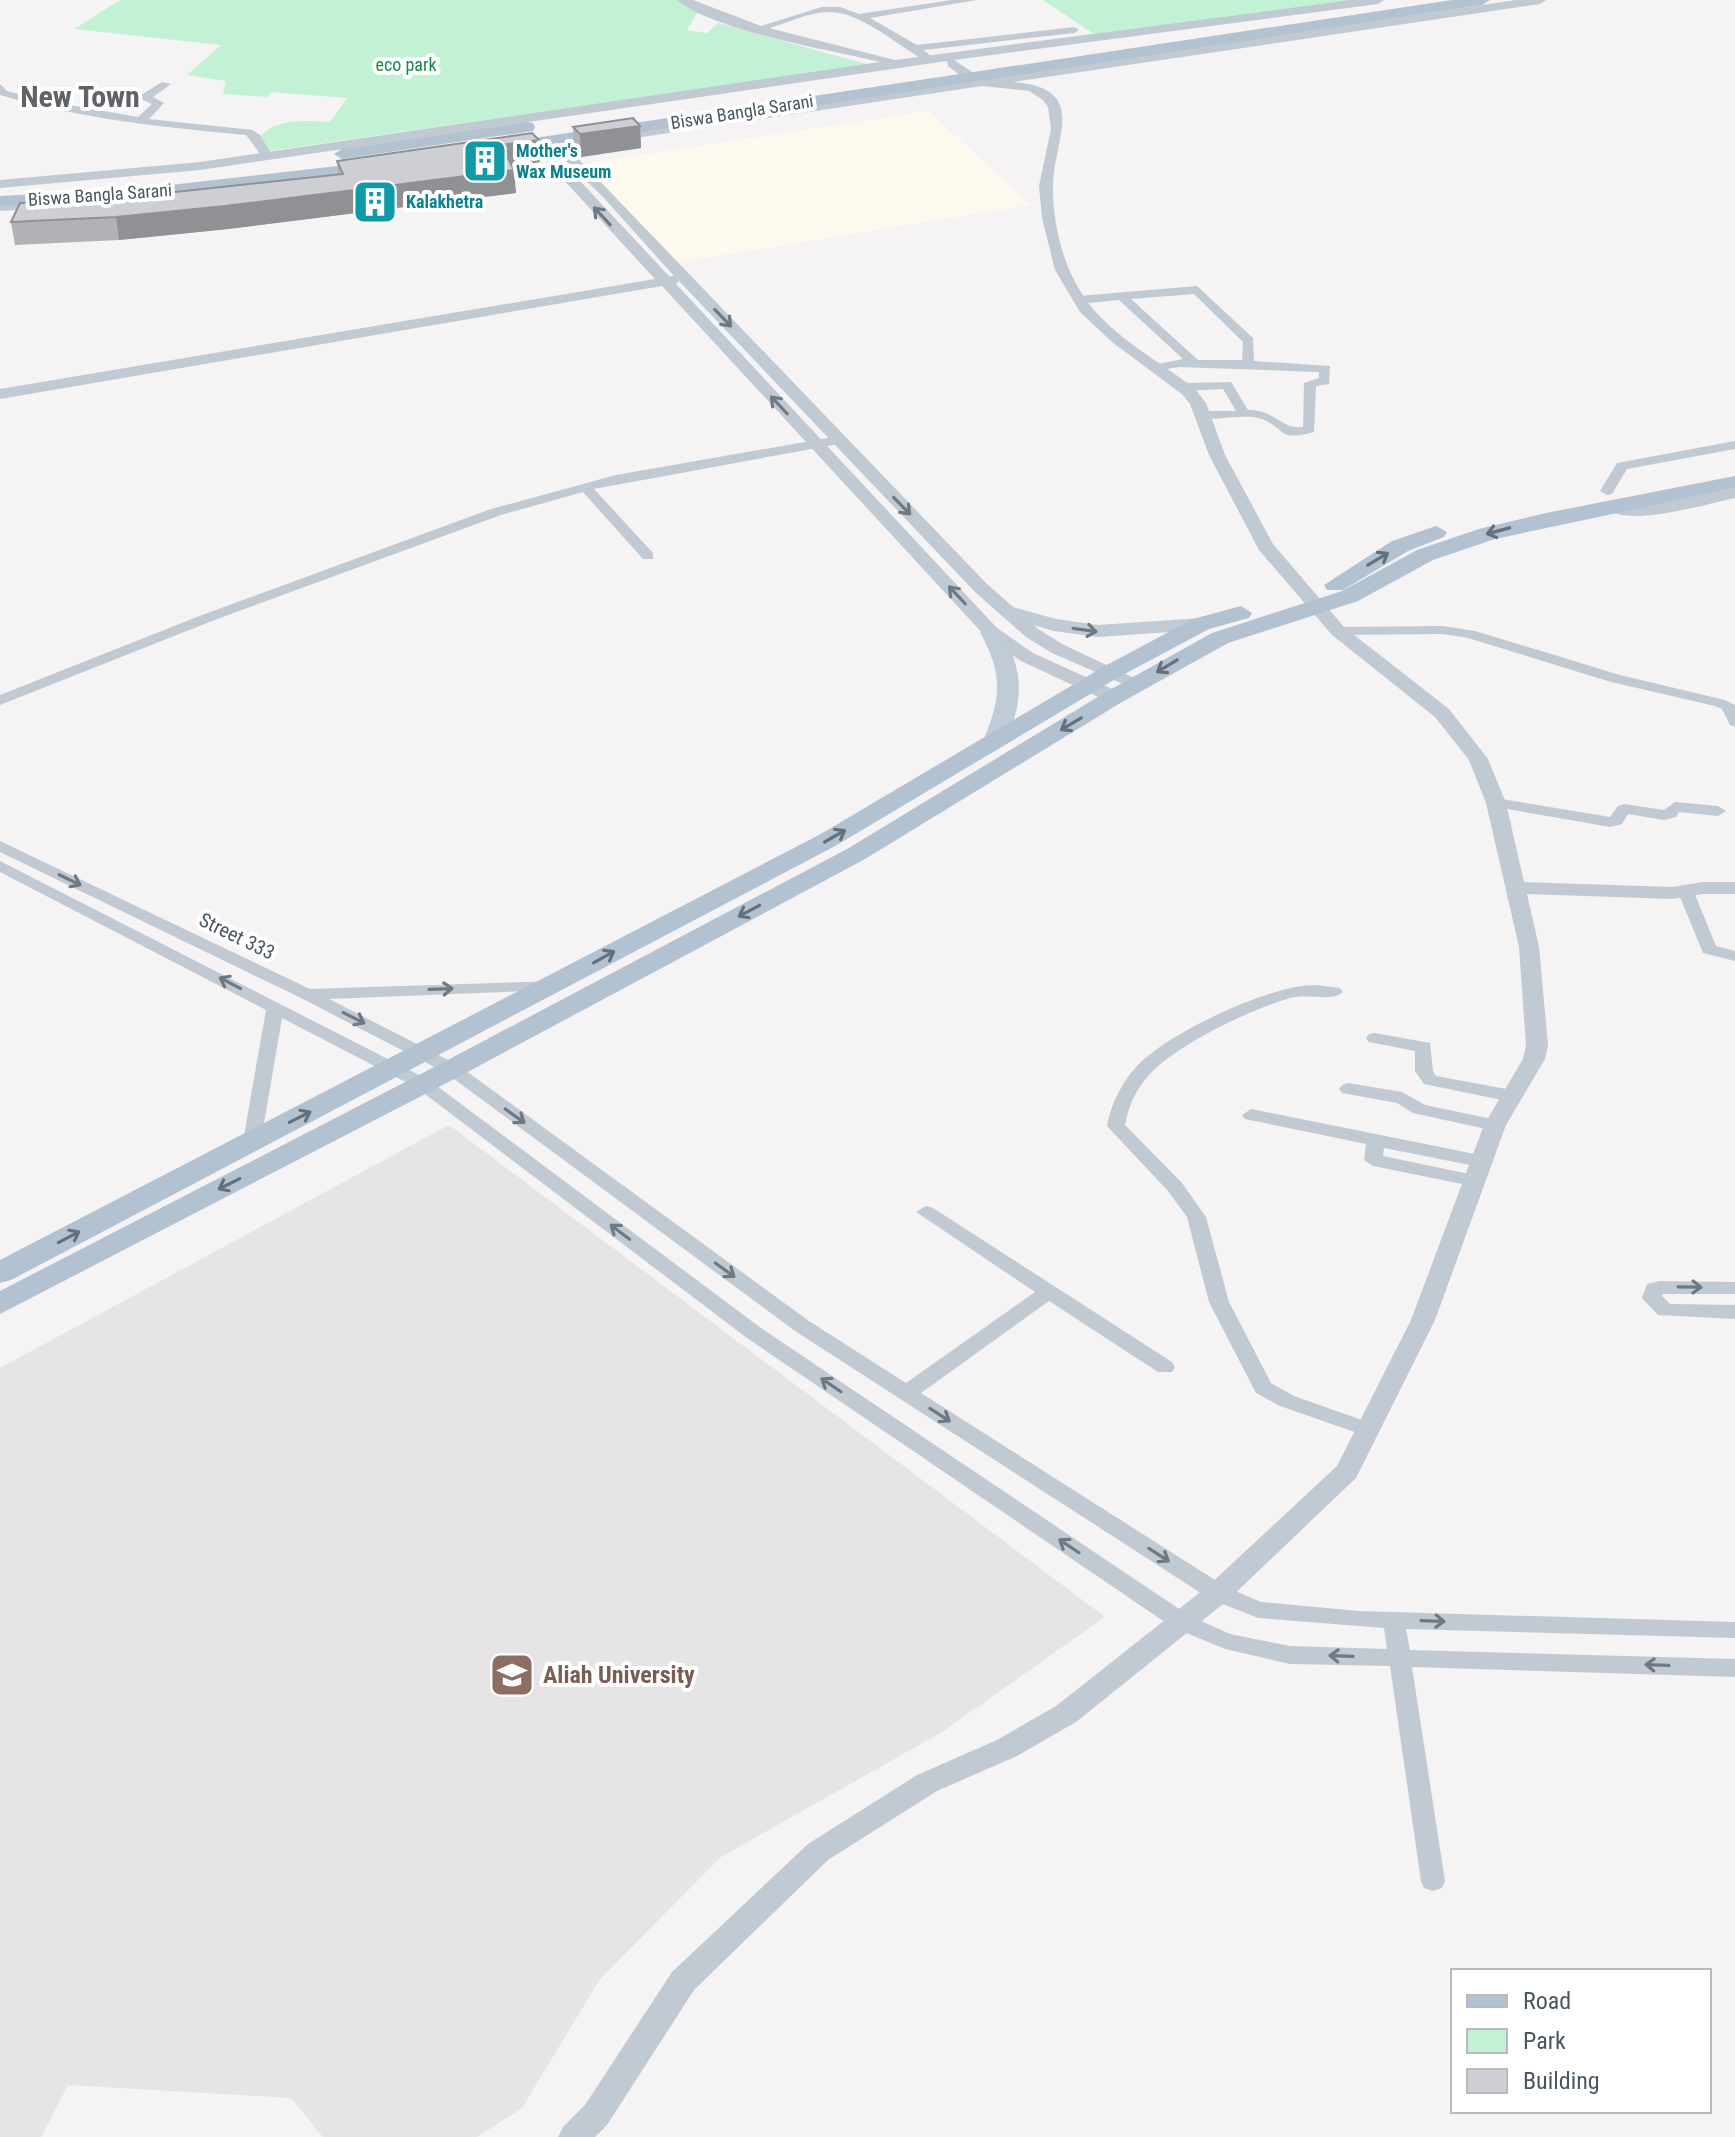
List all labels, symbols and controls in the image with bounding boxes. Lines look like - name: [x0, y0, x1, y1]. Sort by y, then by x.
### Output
- park label: eco park: [375, 54, 437, 75]
- district label: New Town: [20, 79, 140, 114]
- street label: Biswa Bangla Sarani: [669, 90, 815, 133]
- building icon: Mother's Wax Museum: [461, 137, 509, 185]
- place label: Mother's Wax Museum: [516, 140, 611, 182]
- building icon: Kalakhetra: [351, 178, 399, 226]
- street label: Biswa Bangla Sarani: [27, 179, 173, 210]
- place label: Kalakhetra: [406, 191, 483, 212]
- one-way arrow: [593, 206, 611, 226]
- one-way arrow: [713, 308, 732, 328]
- one-way arrow: [771, 396, 789, 416]
- one-way arrow: [892, 496, 911, 515]
- one-way arrow: [1486, 525, 1512, 540]
- one-way arrow: [1366, 551, 1389, 567]
- one-way arrow: [948, 586, 967, 605]
- one-way arrow: [1071, 622, 1098, 637]
- one-way arrow: [1156, 658, 1179, 674]
- one-way arrow: [1060, 716, 1083, 732]
- one-way arrow: [823, 828, 846, 844]
- one-way arrow: [58, 873, 82, 888]
- one-way arrow: [738, 904, 762, 920]
- street label: Street 333: [195, 907, 279, 965]
- one-way arrow: [592, 949, 616, 964]
- one-way arrow: [219, 975, 243, 991]
- one-way arrow: [427, 982, 454, 997]
- one-way arrow: [342, 1011, 366, 1026]
- one-way arrow: [504, 1107, 525, 1124]
- one-way arrow: [287, 1108, 311, 1124]
- one-way arrow: [218, 1177, 242, 1192]
- one-way arrow: [610, 1224, 631, 1241]
- one-way arrow: [57, 1228, 81, 1244]
- one-way arrow: [713, 1261, 735, 1278]
- one-way arrow: [1676, 1280, 1703, 1295]
- one-way arrow: [820, 1377, 842, 1393]
- one-way arrow: [928, 1407, 951, 1423]
- one-way arrow: [1058, 1538, 1081, 1554]
- one-way arrow: [1147, 1547, 1170, 1563]
- one-way arrow: [1419, 1613, 1446, 1629]
- one-way arrow: [1328, 1649, 1355, 1664]
- school or university icon: Aliah University: [488, 1651, 536, 1699]
- one-way arrow: [1644, 1658, 1671, 1673]
- place label: Aliah University: [543, 1661, 695, 1689]
- legend: [1451, 1969, 1711, 2113]
- text: Road: [1523, 1987, 1571, 2015]
- text: Park: [1523, 2027, 1566, 2055]
- text: Building: [1523, 2067, 1600, 2095]

